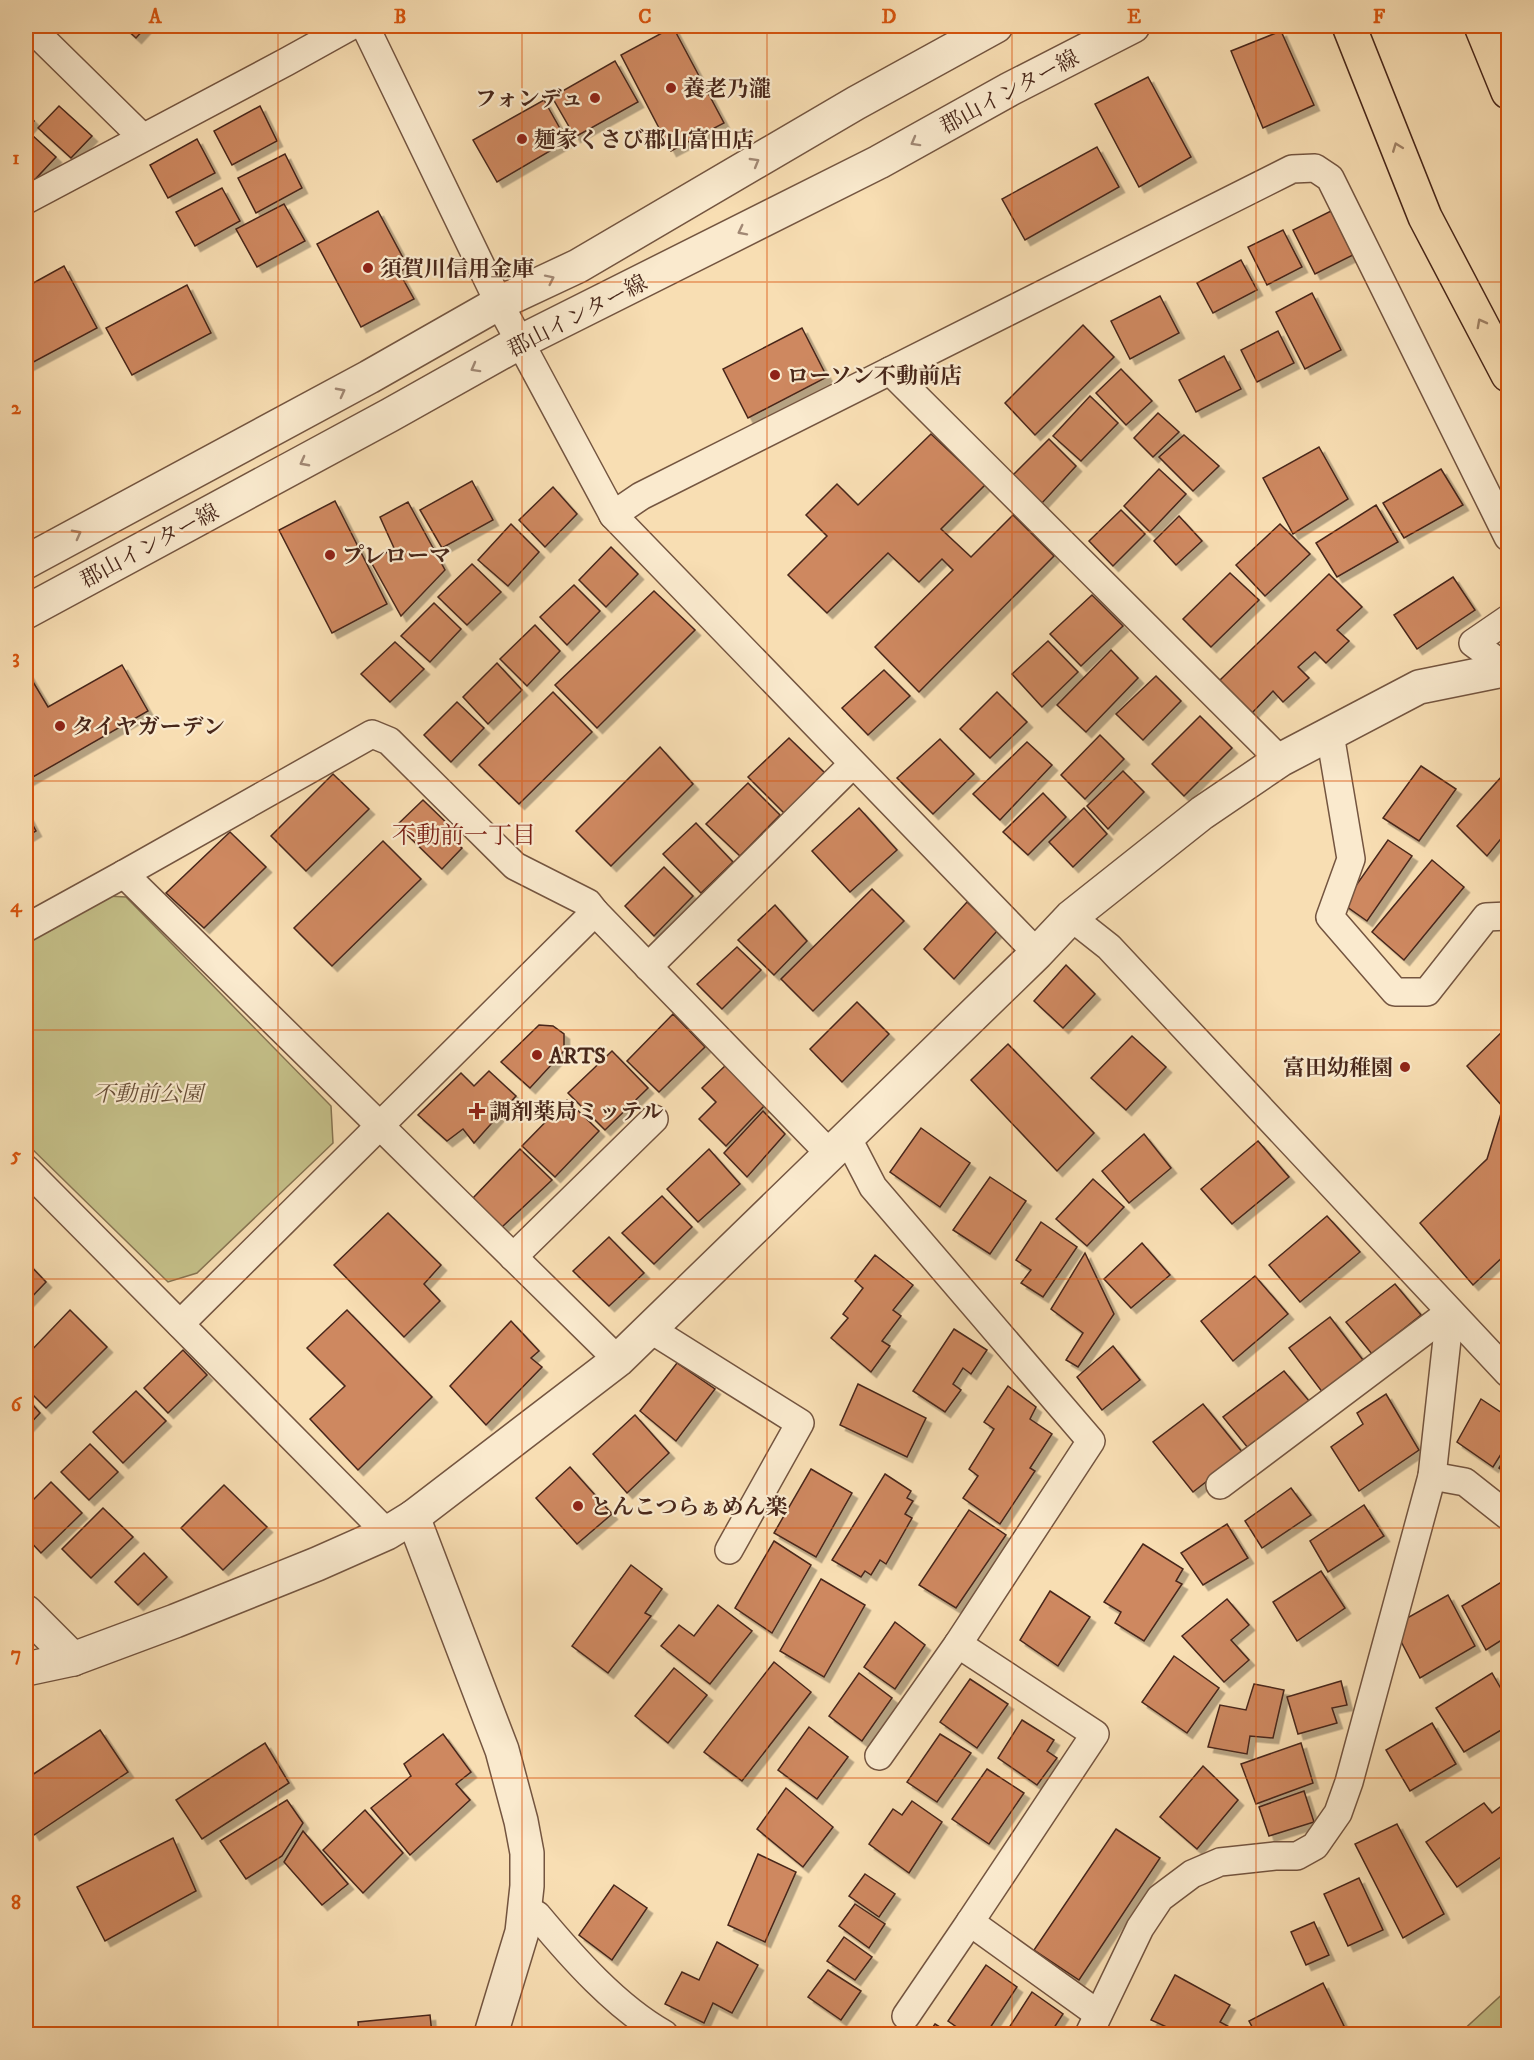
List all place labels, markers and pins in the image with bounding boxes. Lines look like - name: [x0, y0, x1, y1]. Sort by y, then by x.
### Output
- place label: 養老乃瀧: [683, 76, 771, 103]
- marker: 養老乃瀧: [664, 81, 678, 95]
- place label: フォンデュ: [475, 86, 583, 113]
- marker: フォンデュ: [588, 91, 602, 105]
- place label: 麺家くさび郡山富田店: [534, 127, 754, 154]
- marker: 麺家くさび郡山富田店: [515, 132, 529, 146]
- place label: 須賀川信用金庫: [380, 256, 534, 283]
- marker: 須賀川信用金庫: [361, 261, 375, 275]
- place label: ローソン不動前店: [787, 363, 962, 390]
- marker: ローソン不動前店: [768, 368, 782, 382]
- place label: プレローマ: [342, 543, 451, 570]
- marker: プレローマ: [323, 548, 337, 562]
- place label: タイヤガーデン: [72, 714, 225, 741]
- marker: タイヤガーデン: [53, 719, 67, 733]
- place label: ARTS: [548, 1043, 606, 1070]
- marker: ARTS: [530, 1048, 544, 1062]
- place label: 富田幼稚園: [1283, 1055, 1393, 1082]
- marker: 富田幼稚園: [1398, 1060, 1412, 1074]
- place label: 調剤薬局ミッテル: [489, 1099, 663, 1126]
- marker: 調剤薬局ミッテル: [470, 1104, 484, 1118]
- place label: とんこつらぁめん楽: [590, 1494, 788, 1521]
- marker: とんこつらぁめん楽: [571, 1499, 585, 1513]

